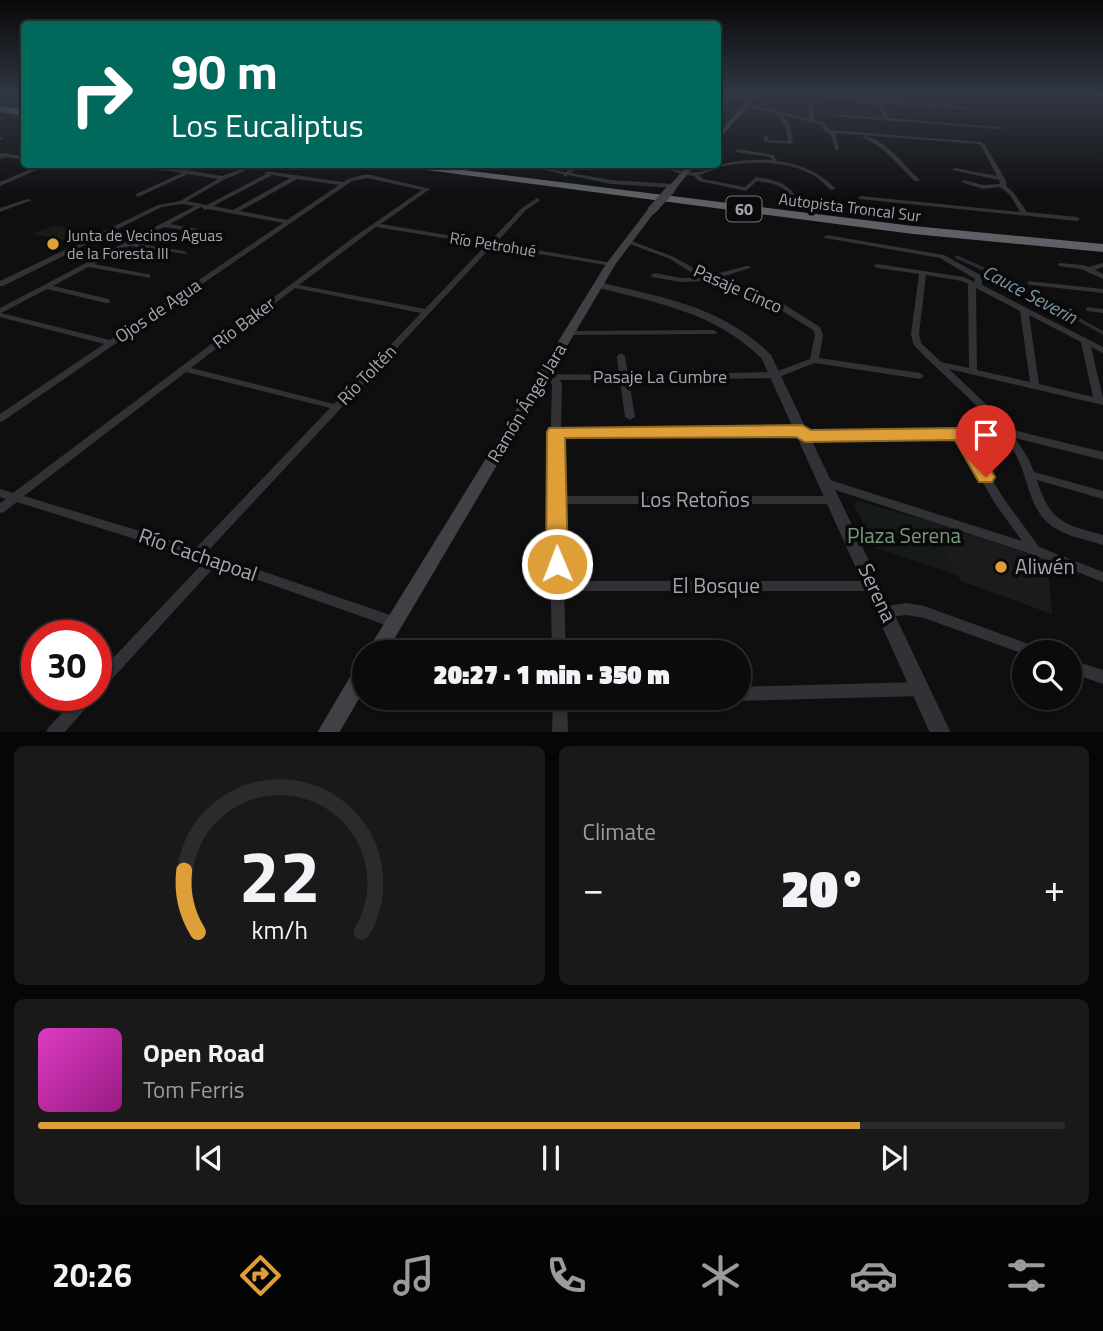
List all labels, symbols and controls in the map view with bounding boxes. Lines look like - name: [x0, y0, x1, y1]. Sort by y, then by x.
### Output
- text: 90 m: [171, 33, 278, 108]
- icon: right: [56, 49, 147, 140]
- text: Los Eucaliptus: [171, 101, 364, 149]
- street label: Autopista Troncal Sur: [778, 186, 923, 228]
- road number: 60: [726, 196, 762, 222]
- place label: Junta de Vecinos Aguas de la Foresta III: [67, 223, 223, 265]
- street label: Río Petrohué: [448, 225, 538, 263]
- marker: Junta de Vecinos Aguas de la Foresta III: [45, 236, 61, 252]
- water label: Cauce Severin: [978, 256, 1083, 331]
- street label: Pasaje Cinco: [689, 257, 787, 320]
- street label: Ojos de Agua: [109, 272, 206, 349]
- street label: Río Baker: [207, 290, 281, 355]
- street label: Río Toltén: [331, 338, 402, 411]
- street label: Ramón Ángel Jara: [480, 338, 573, 467]
- street label: Pasaje La Cumbre: [593, 363, 727, 390]
- pin: [956, 405, 1016, 477]
- icon: arrive: [967, 416, 1005, 454]
- street label: Los Retoños: [640, 483, 750, 515]
- street label: Río Cachapoal: [135, 519, 262, 589]
- park label: Plaza Serena: [847, 519, 961, 551]
- position arrow: [520, 527, 594, 601]
- place label: Aliwén: [1015, 550, 1075, 582]
- street label: Serena: [850, 558, 906, 628]
- marker: Aliwén: [993, 559, 1009, 575]
- street label: El Bosque: [672, 569, 760, 601]
- speed limit sign: 30: [21, 620, 112, 711]
- map controls: [1012, 640, 1082, 710]
- button: search: [1012, 640, 1082, 710]
- text: 20:27 · 1 min · 350 m: [433, 655, 670, 694]
- text: Climate: [583, 814, 656, 849]
- text: 22: [238, 820, 320, 930]
- text: 20°: [781, 848, 867, 927]
- text: −: [583, 859, 604, 917]
- text: +: [1044, 859, 1065, 917]
- text: km/h: [251, 910, 308, 948]
- text: Open Road: [143, 1033, 265, 1072]
- text: Tom Ferris: [143, 1072, 244, 1107]
- icon: previous: [190, 1139, 228, 1177]
- icon: pause: [532, 1139, 570, 1177]
- icon: next: [875, 1139, 913, 1177]
- text: 20:26: [52, 1251, 132, 1299]
- icon: directions: [236, 1251, 285, 1300]
- icon: music: [389, 1251, 438, 1300]
- icon: phone: [542, 1251, 591, 1300]
- icon: climate: [696, 1251, 745, 1300]
- icon: car: [849, 1251, 898, 1300]
- icon: filters: [1002, 1251, 1051, 1300]

